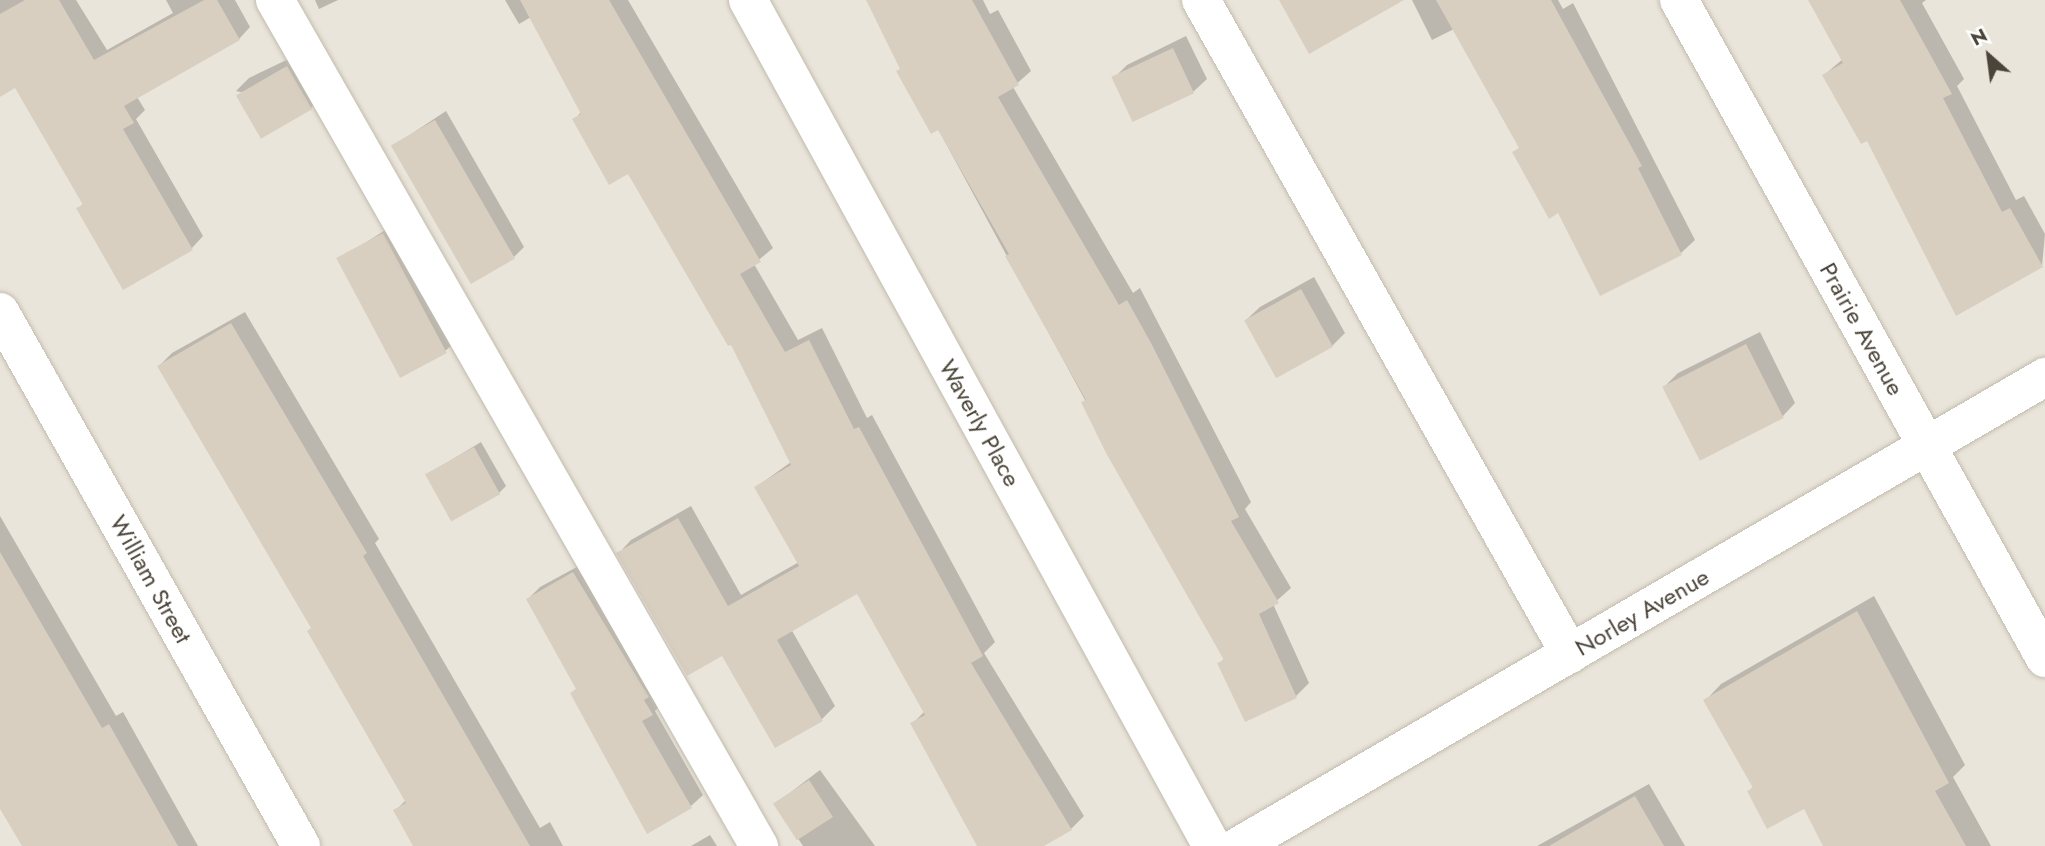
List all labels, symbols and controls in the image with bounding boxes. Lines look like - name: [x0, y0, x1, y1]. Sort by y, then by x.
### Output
- north arrow: [1954, 21, 2024, 91]
- text: N: [1966, 22, 1992, 52]
- street label: Prairie Avenue: [1814, 258, 1910, 400]
- street label: Waverly Place: [933, 354, 1027, 492]
- street label: William Street: [104, 510, 198, 648]
- street label: Norley Avenue: [1570, 562, 1714, 662]

